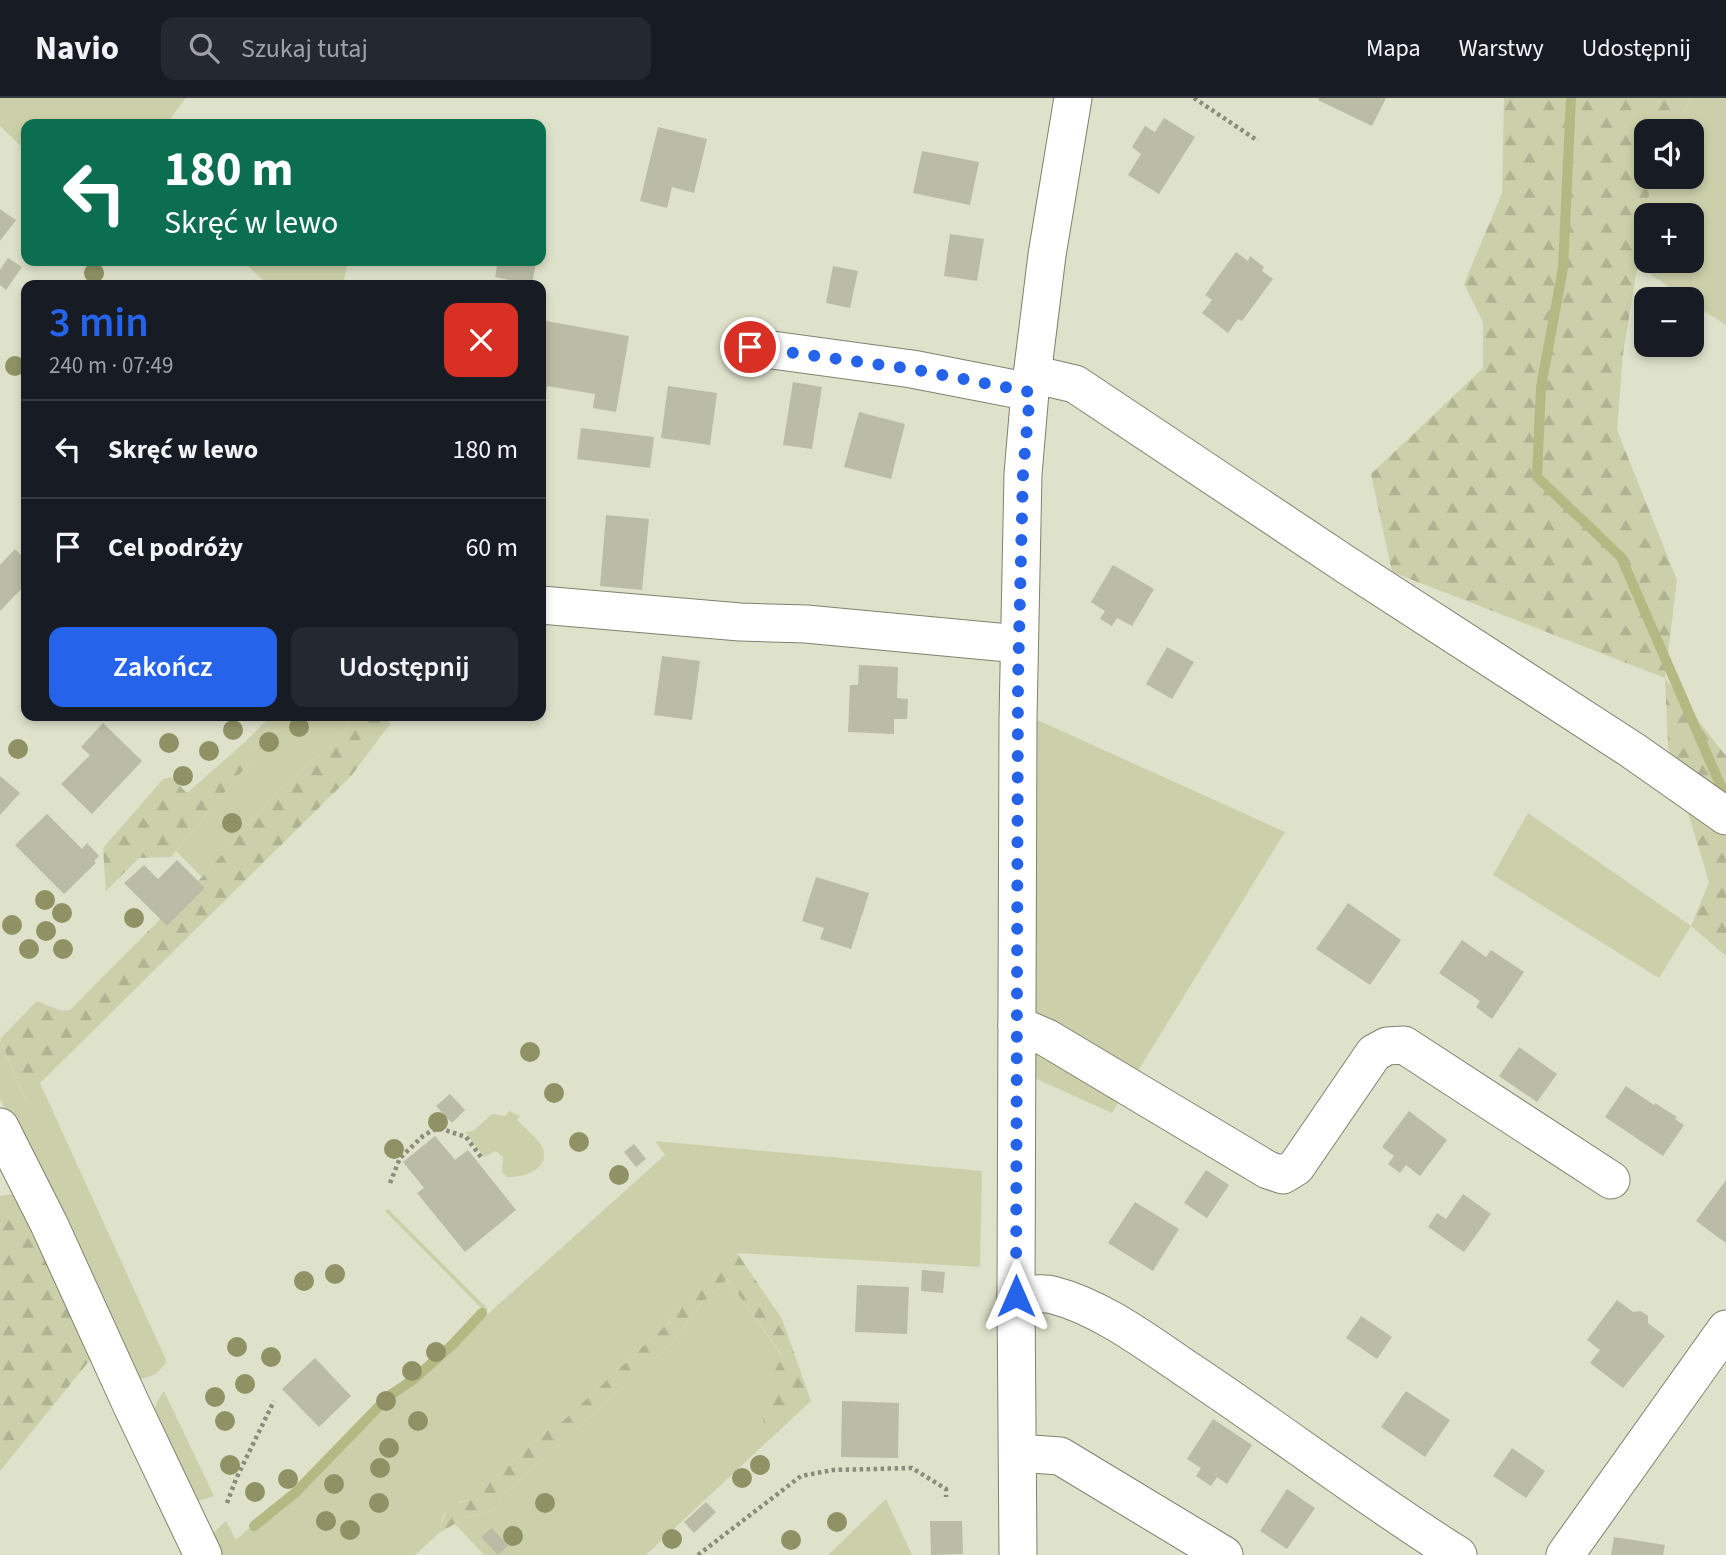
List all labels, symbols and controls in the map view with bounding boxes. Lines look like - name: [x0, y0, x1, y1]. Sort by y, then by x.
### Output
- search box: [161, 17, 651, 80]
- text: Navio: [35, 25, 119, 72]
- icon: search: [185, 29, 223, 67]
- text: Szukaj tutaj: [241, 30, 368, 67]
- text: Mapa: [1366, 31, 1421, 66]
- text: Warstwy: [1459, 31, 1544, 66]
- text: Udostępnij: [1582, 31, 1691, 66]
- map controls: [1634, 119, 1704, 357]
- button: sound: [1634, 119, 1704, 189]
- text: 180 m: [164, 135, 293, 205]
- icon: left: [49, 147, 140, 238]
- text: Skręć w lewo: [164, 200, 338, 246]
- button: +: [1634, 203, 1704, 273]
- button: −: [1634, 287, 1704, 357]
- text: 3 min: [49, 293, 149, 353]
- button: close: [444, 303, 518, 377]
- pin: [720, 317, 780, 377]
- icon: arrive: [731, 328, 769, 366]
- text: 240 m · 07:49: [49, 349, 173, 382]
- icon: left: [49, 430, 87, 468]
- text: Skręć w lewo: [108, 431, 258, 468]
- text: 180 m: [452, 431, 518, 468]
- icon: arrive: [49, 528, 87, 566]
- text: Cel podróży: [108, 529, 243, 566]
- text: 60 m: [465, 529, 518, 566]
- button: Zakończ: [49, 627, 277, 707]
- button: Udostępnij: [291, 627, 518, 707]
- position arrow: [979, 1259, 1053, 1333]

